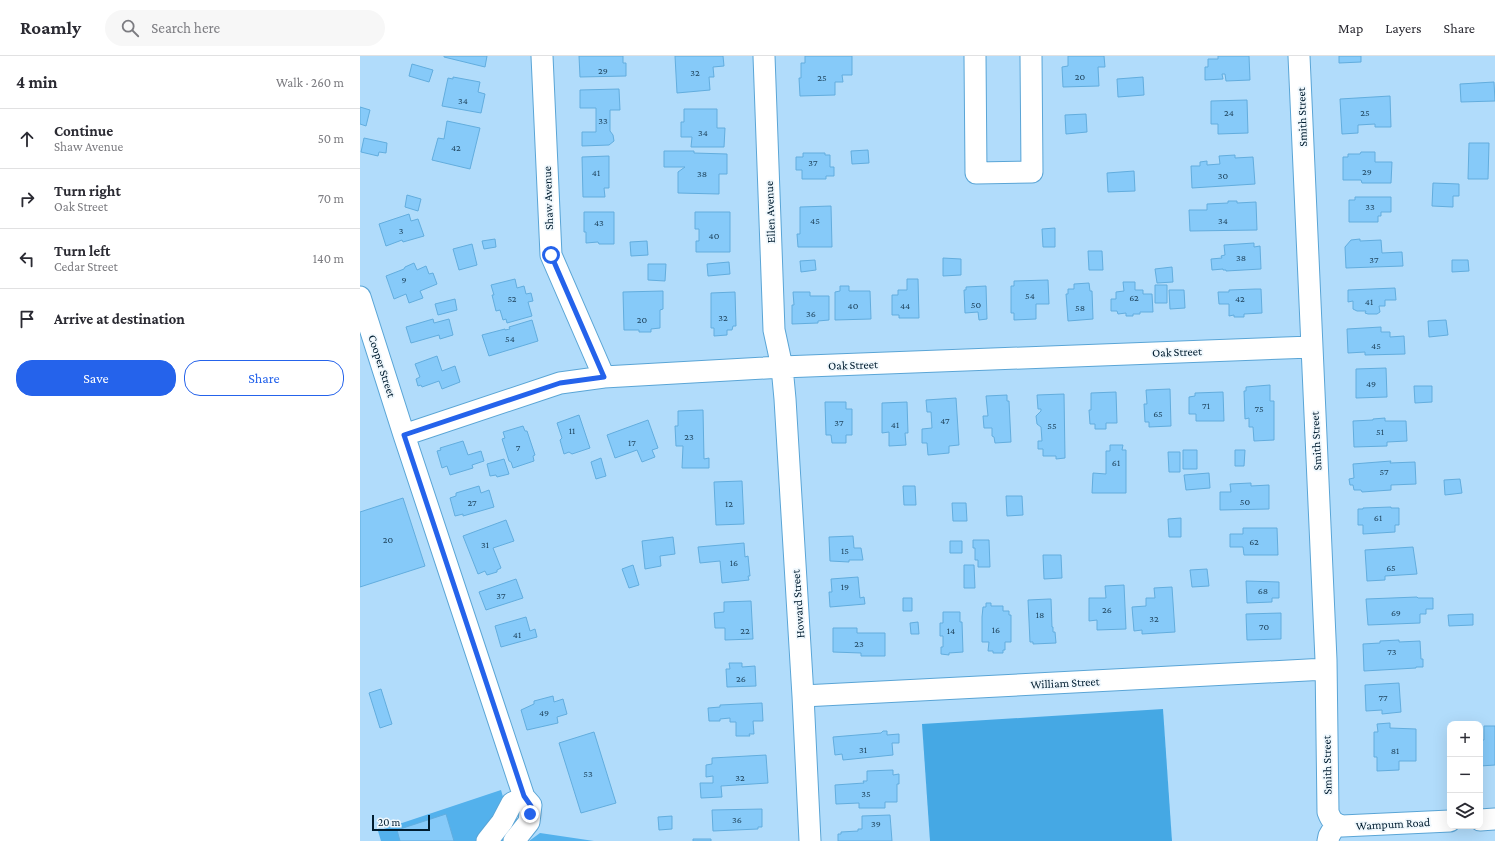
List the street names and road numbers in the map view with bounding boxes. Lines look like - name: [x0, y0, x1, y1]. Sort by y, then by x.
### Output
- street label: Smith Street: [1294, 86, 1310, 147]
- street label: Shaw Avenue: [540, 166, 556, 230]
- street label: Ellen Avenue: [762, 181, 778, 243]
- street label: Cooper Street: [365, 333, 399, 400]
- street label: Oak Street: [1152, 344, 1203, 360]
- street label: Oak Street: [828, 357, 879, 373]
- street label: Smith Street: [1307, 410, 1325, 471]
- street label: Howard Street: [789, 568, 807, 639]
- street label: William Street: [1030, 674, 1101, 692]
- street label: Smith Street: [1319, 734, 1335, 795]
- street label: Wampum Road: [1355, 815, 1431, 833]

